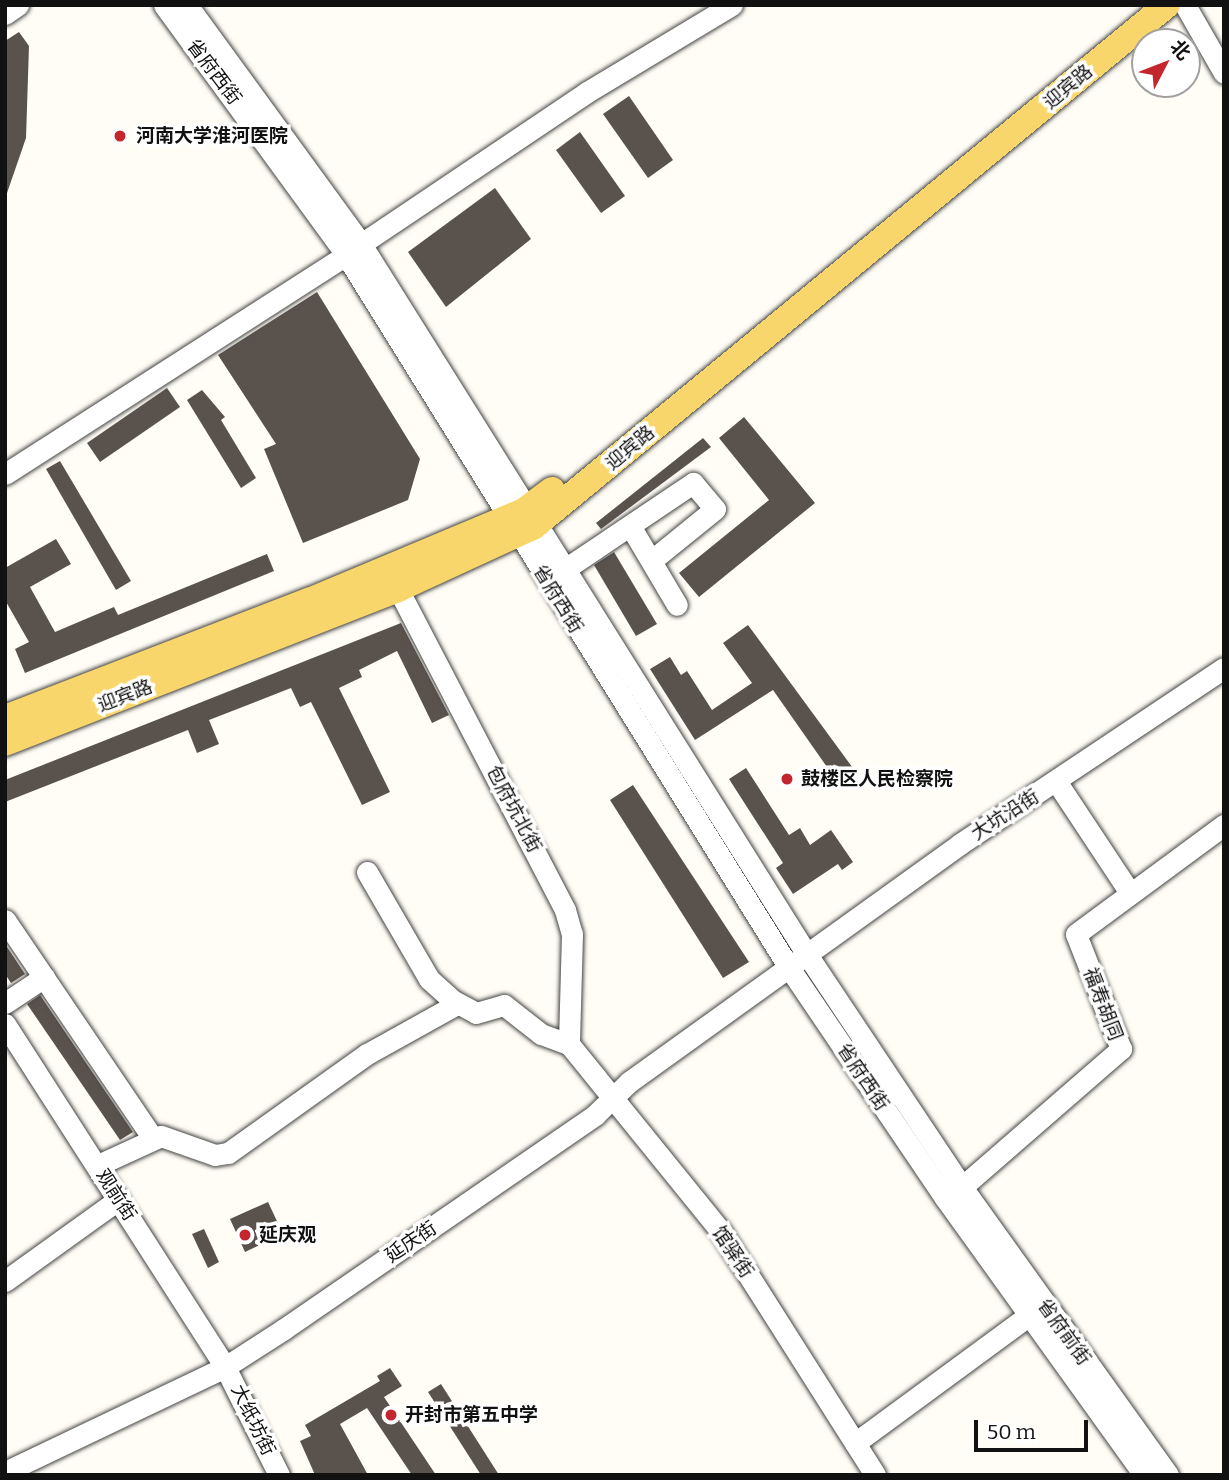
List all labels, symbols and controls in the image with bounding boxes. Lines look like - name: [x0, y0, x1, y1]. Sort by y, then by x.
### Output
- north arrow: [1131, 28, 1201, 98]
- street label: 省府西街: [182, 35, 246, 109]
- text: 北: [1166, 35, 1195, 65]
- street label: 迎宾路: [1039, 60, 1097, 114]
- place label: 河南大学淮河医院: [136, 125, 288, 147]
- marker: 河南大学淮河医院: [110, 126, 130, 146]
- street label: 迎宾路: [601, 421, 659, 475]
- street label: 省府西街: [528, 561, 588, 637]
- street label: 迎宾路: [94, 675, 156, 717]
- street label: 包府坑北街: [482, 762, 546, 856]
- place label: 鼓楼区人民检察院: [801, 768, 953, 790]
- marker: 鼓楼区人民检察院: [779, 771, 795, 787]
- street label: 大坑沿街: [967, 785, 1043, 845]
- street label: 福寿胡同: [1079, 964, 1127, 1044]
- street label: 省府西街: [832, 1039, 894, 1115]
- street label: 观前街: [91, 1165, 141, 1225]
- street label: 延庆街: [381, 1217, 441, 1267]
- street label: 馆驿街: [708, 1222, 758, 1282]
- place label: 延庆观: [259, 1224, 316, 1246]
- marker: 延庆观: [237, 1227, 253, 1243]
- street label: 省府前街: [1032, 1295, 1096, 1369]
- street label: 大纸坊街: [226, 1381, 280, 1459]
- place label: 开封市第五中学: [405, 1404, 538, 1426]
- scale bar: [977, 1406, 1091, 1450]
- marker: 开封市第五中学: [383, 1407, 399, 1423]
- text: 50 m: [987, 1419, 1036, 1445]

